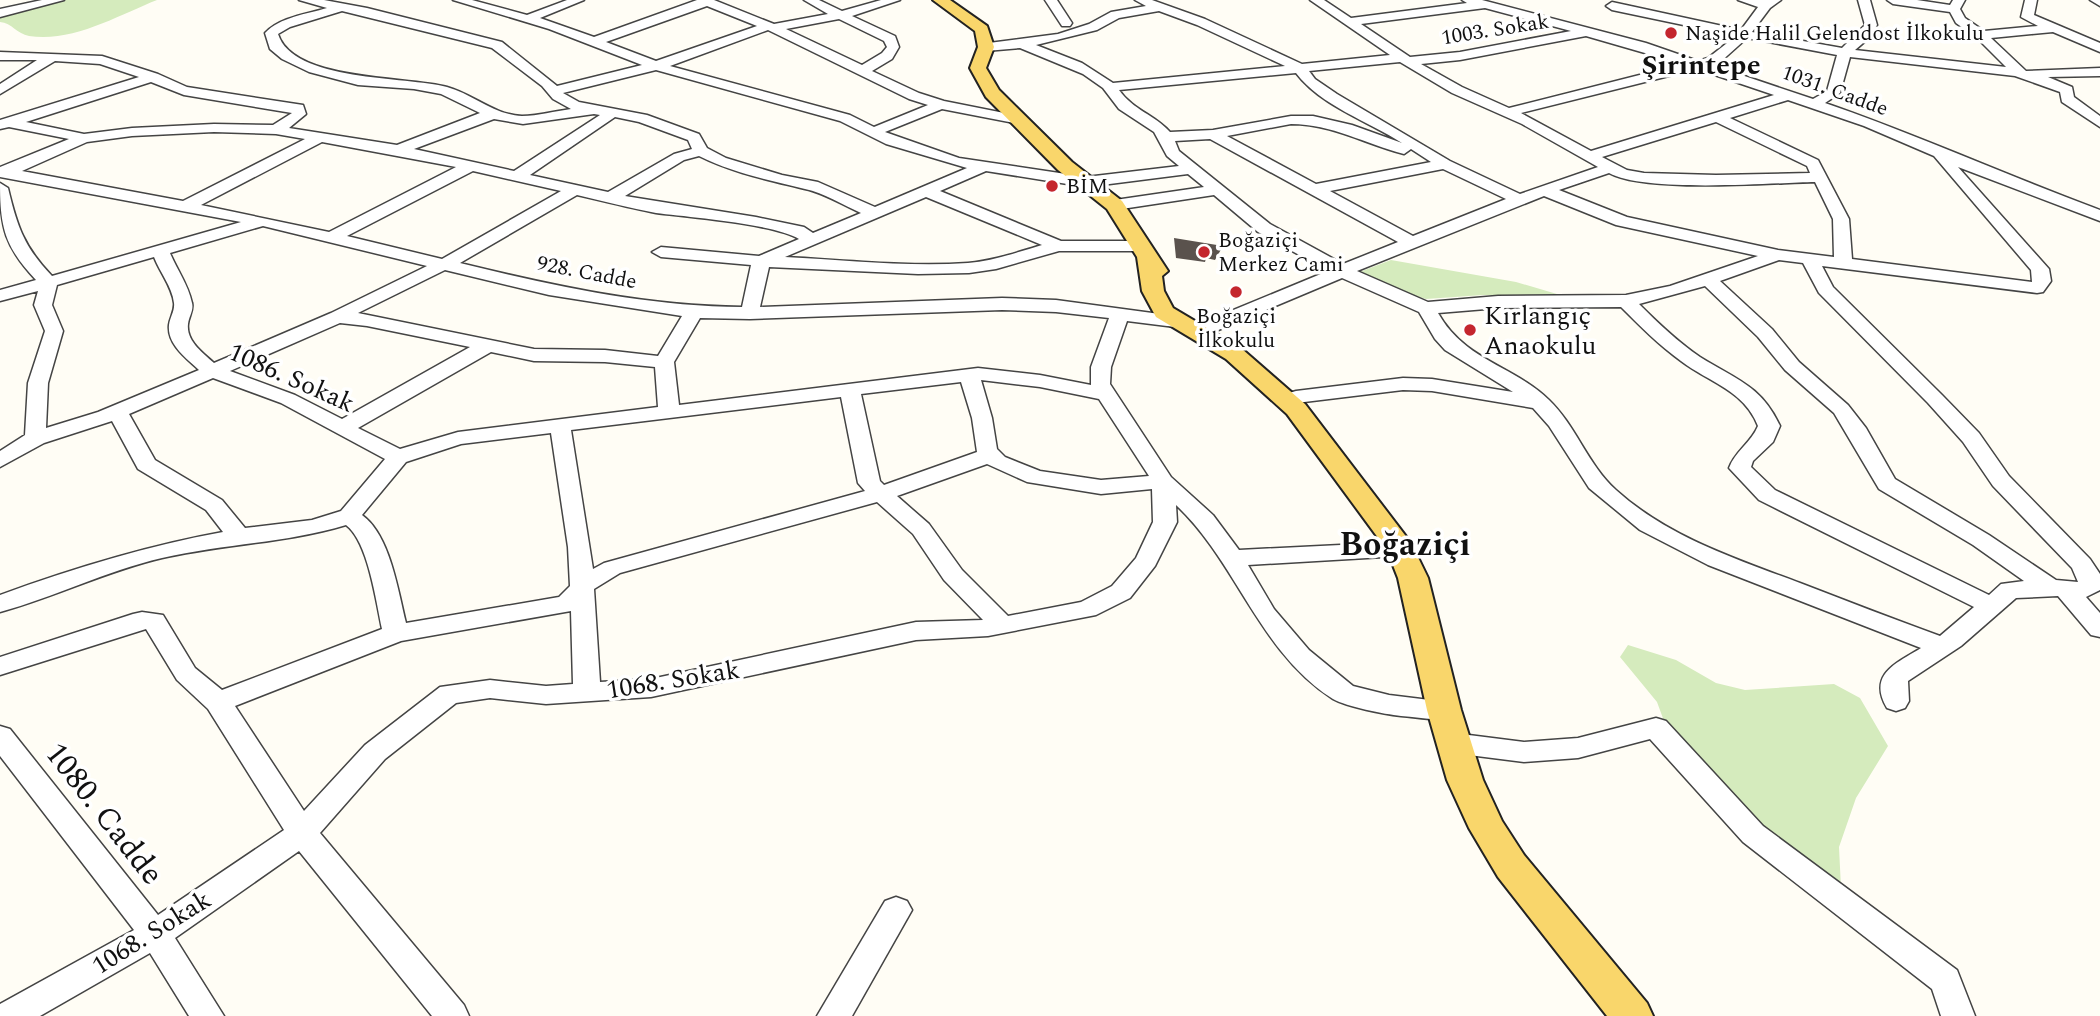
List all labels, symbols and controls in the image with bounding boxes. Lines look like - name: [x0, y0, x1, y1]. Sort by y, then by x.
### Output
- street label: 1003. Sokak: [1439, 6, 1552, 54]
- place label: Naşide Halil Gelendost İlkokulu: [1685, 18, 1984, 50]
- marker: Naşide Halil Gelendost İlkokulu: [1663, 25, 1679, 41]
- district label: Şirintepe: [1641, 44, 1761, 87]
- street label: 1031. Cadde: [1777, 57, 1893, 125]
- place label: BİM: [1066, 171, 1108, 203]
- marker: BİM: [1044, 178, 1060, 194]
- place label: Boğaziçi Merkez Cami: [1218, 225, 1344, 281]
- marker: Boğaziçi Merkez Cami: [1196, 244, 1212, 260]
- street label: 928. Cadde: [534, 248, 640, 298]
- marker: Boğaziçi İlkokulu: [1228, 284, 1244, 300]
- place label: Kırlangıç Anaokulu: [1484, 296, 1596, 366]
- place label: Boğaziçi İlkokulu: [1196, 301, 1276, 357]
- marker: Kırlangıç Anaokulu: [1462, 322, 1478, 338]
- street label: 1086. Sokak: [222, 332, 361, 424]
- district label: Boğaziçi: [1340, 520, 1470, 570]
- street label: 1068. Sokak: [604, 650, 743, 710]
- street label: 1080. Cadde: [32, 732, 176, 896]
- street label: 1068. Sokak: [84, 880, 219, 985]

